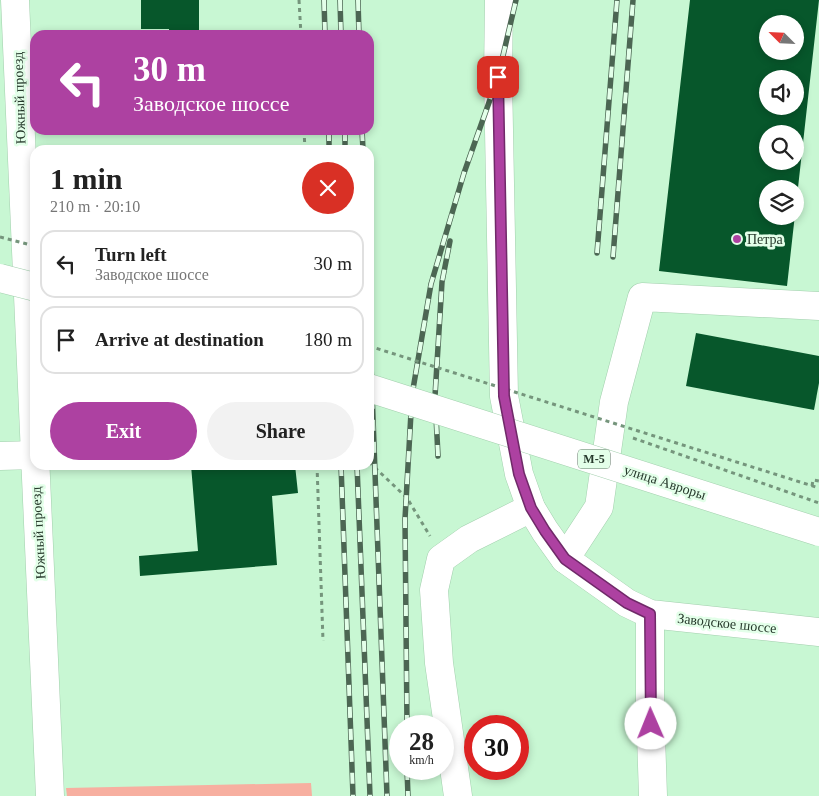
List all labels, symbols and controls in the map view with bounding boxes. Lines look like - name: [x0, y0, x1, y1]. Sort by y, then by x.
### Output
- north arrow: [759, 15, 804, 60]
- map controls: [759, 15, 804, 225]
- icon: left: [50, 50, 115, 115]
- text: 30 m: [133, 50, 206, 89]
- street label: Южный проезд: [10, 51, 29, 145]
- pin: [477, 56, 519, 98]
- icon: arrive: [484, 63, 512, 91]
- button: sound: [759, 70, 804, 115]
- text: Заводское шоссе: [133, 91, 290, 116]
- button: search: [759, 125, 804, 170]
- text: 1 min: [50, 162, 123, 195]
- button: close: [302, 162, 354, 214]
- button: layers: [759, 180, 804, 225]
- text: 210 m · 20:10: [50, 198, 140, 215]
- place label: Петра: [747, 232, 784, 247]
- marker: Петра: [731, 233, 743, 245]
- text: Turn left: [95, 244, 167, 265]
- icon: left: [52, 250, 80, 278]
- text: 30 m: [313, 253, 352, 274]
- text: Заводское шоссе: [95, 266, 209, 283]
- icon: arrive: [52, 326, 80, 354]
- text: Arrive at destination: [95, 329, 264, 350]
- text: 180 m: [304, 329, 352, 350]
- button: Exit: [50, 402, 197, 460]
- button: Share: [207, 402, 354, 460]
- road number: М-5: [578, 449, 610, 468]
- street label: улица Авроры: [622, 462, 708, 503]
- street label: Южный проезд: [29, 486, 48, 580]
- street label: Заводское шоссе: [677, 611, 777, 636]
- position arrow: [624, 697, 676, 749]
- speed limit sign: 30: [464, 715, 529, 780]
- text: 28: [409, 728, 434, 755]
- text: km/h: [409, 753, 434, 767]

